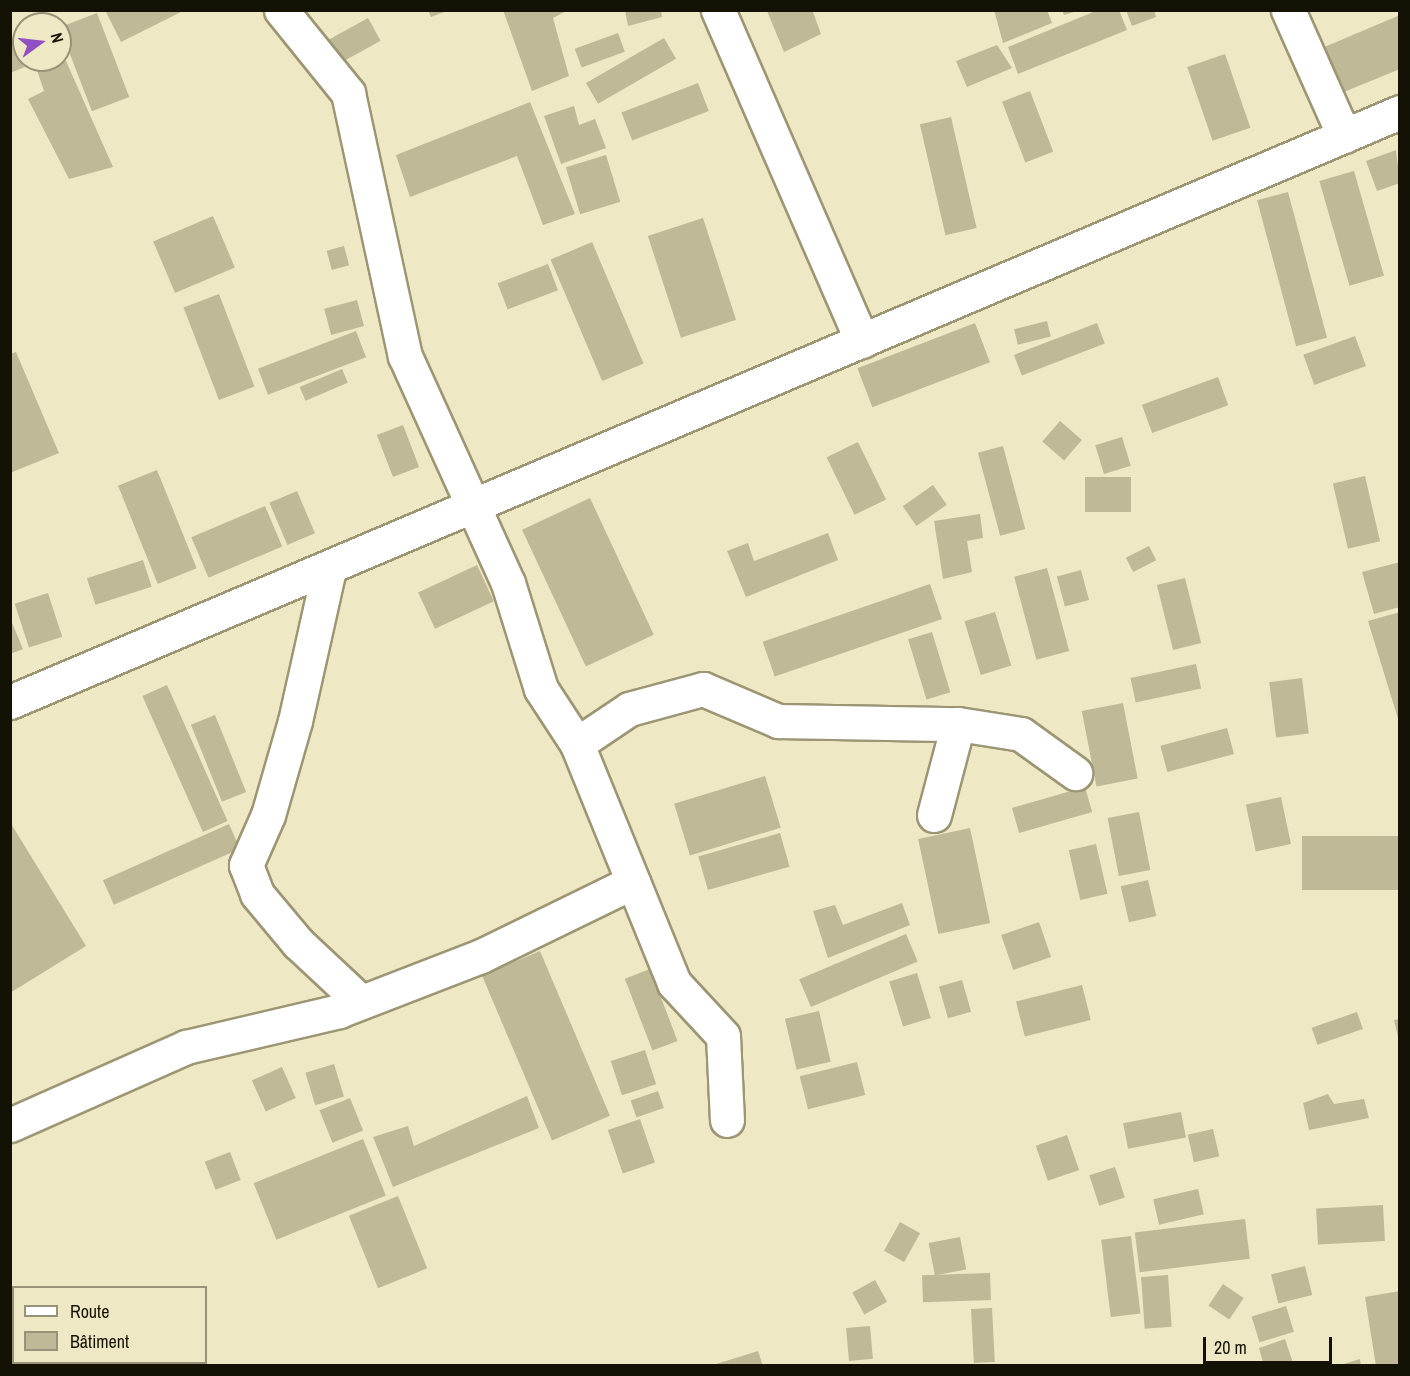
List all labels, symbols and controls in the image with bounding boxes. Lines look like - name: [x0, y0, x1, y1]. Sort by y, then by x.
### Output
- north arrow: [12, 12, 72, 72]
- text: N: [46, 30, 69, 45]
- legend: [12, 1286, 207, 1364]
- text: Route: [70, 1299, 109, 1324]
- scale bar: [1206, 1325, 1335, 1363]
- text: Bâtiment: [70, 1329, 129, 1354]
- text: 20 m: [1214, 1335, 1247, 1360]

